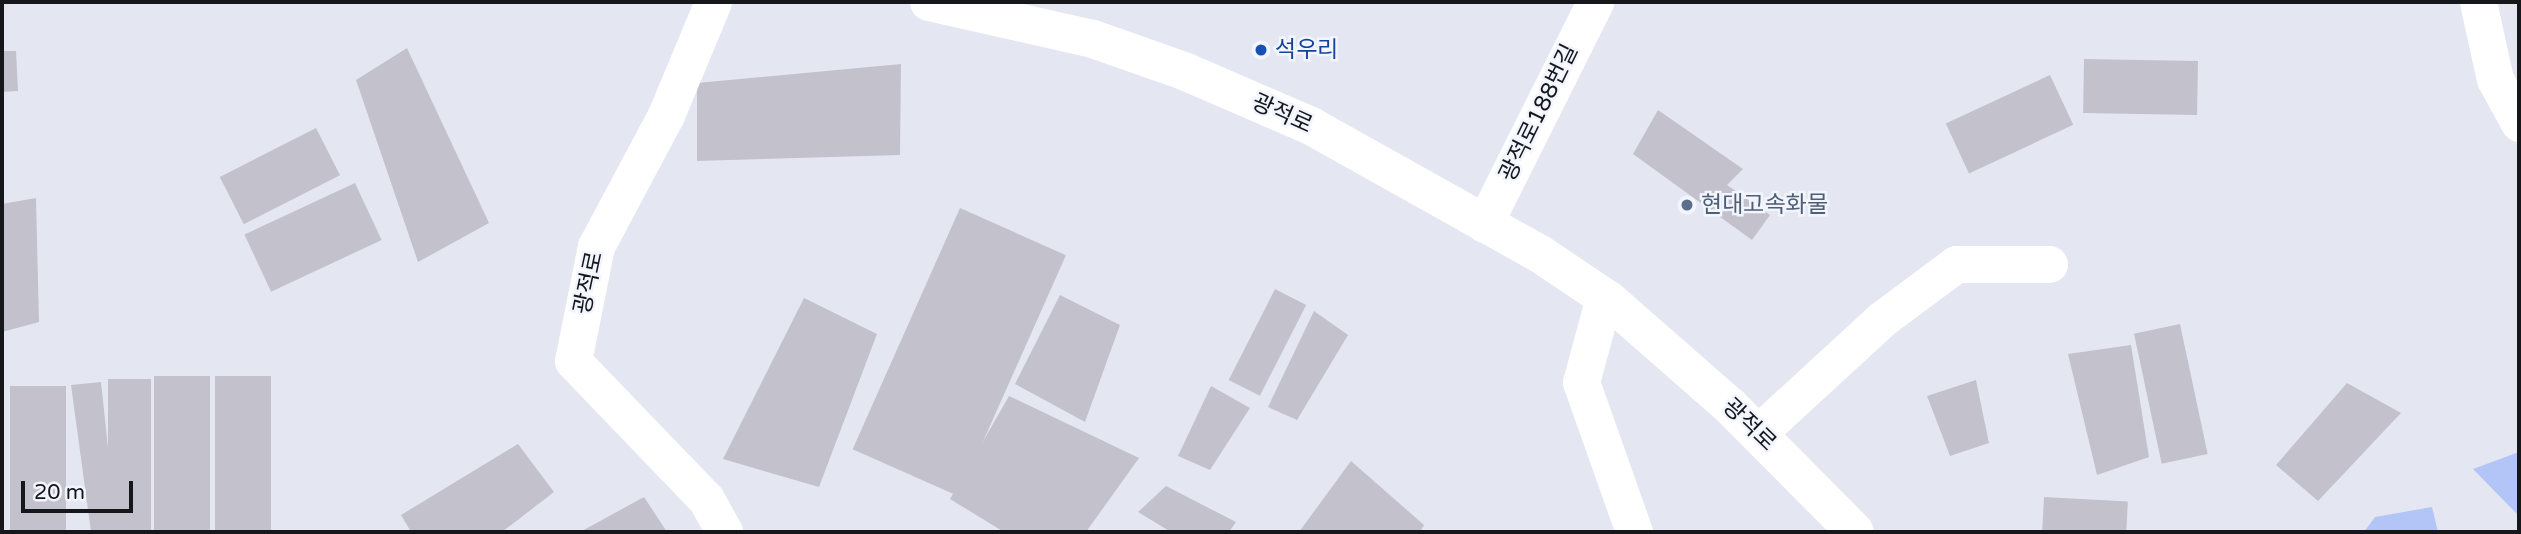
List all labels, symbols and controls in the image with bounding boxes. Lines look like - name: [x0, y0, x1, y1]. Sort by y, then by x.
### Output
- place label: 석우리: [1275, 36, 1338, 64]
- street label: 광적로188번길: [1494, 40, 1584, 186]
- marker: 석우리: [1253, 42, 1269, 58]
- street label: 광적로: [1247, 88, 1317, 140]
- place label: 현대고속화물: [1701, 191, 1828, 219]
- marker: 현대고속화물: [1679, 197, 1695, 213]
- street label: 광적로: [569, 249, 609, 317]
- street label: 광적로: [1717, 393, 1781, 457]
- scale bar: [24, 468, 136, 512]
- text: 20 m: [34, 480, 85, 505]

